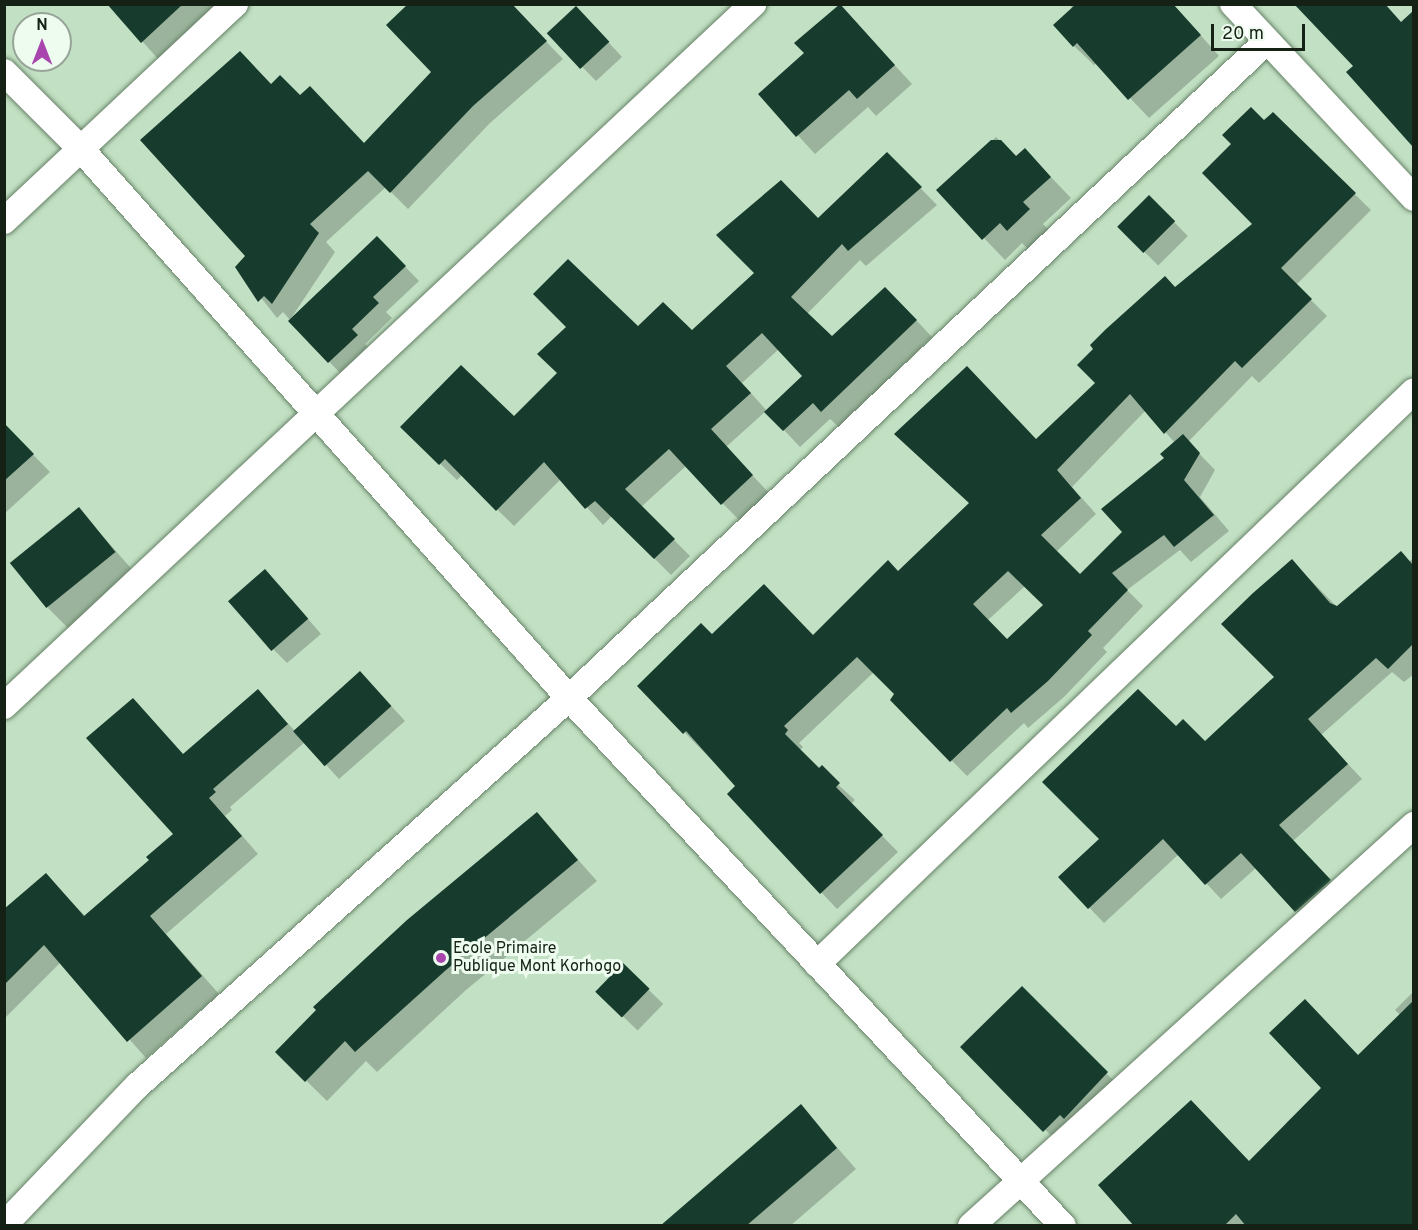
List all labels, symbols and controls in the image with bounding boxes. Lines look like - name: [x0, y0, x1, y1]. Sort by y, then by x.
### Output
- north arrow: [12, 12, 72, 72]
- scale bar: [1214, 12, 1308, 50]
- text: N: [36, 16, 48, 36]
- text: 20 m: [1222, 23, 1264, 46]
- place label: Ecole Primaire Publique Mont Korhogo: [453, 939, 621, 977]
- marker: Ecole Primaire Publique Mont Korhogo: [434, 951, 448, 965]

